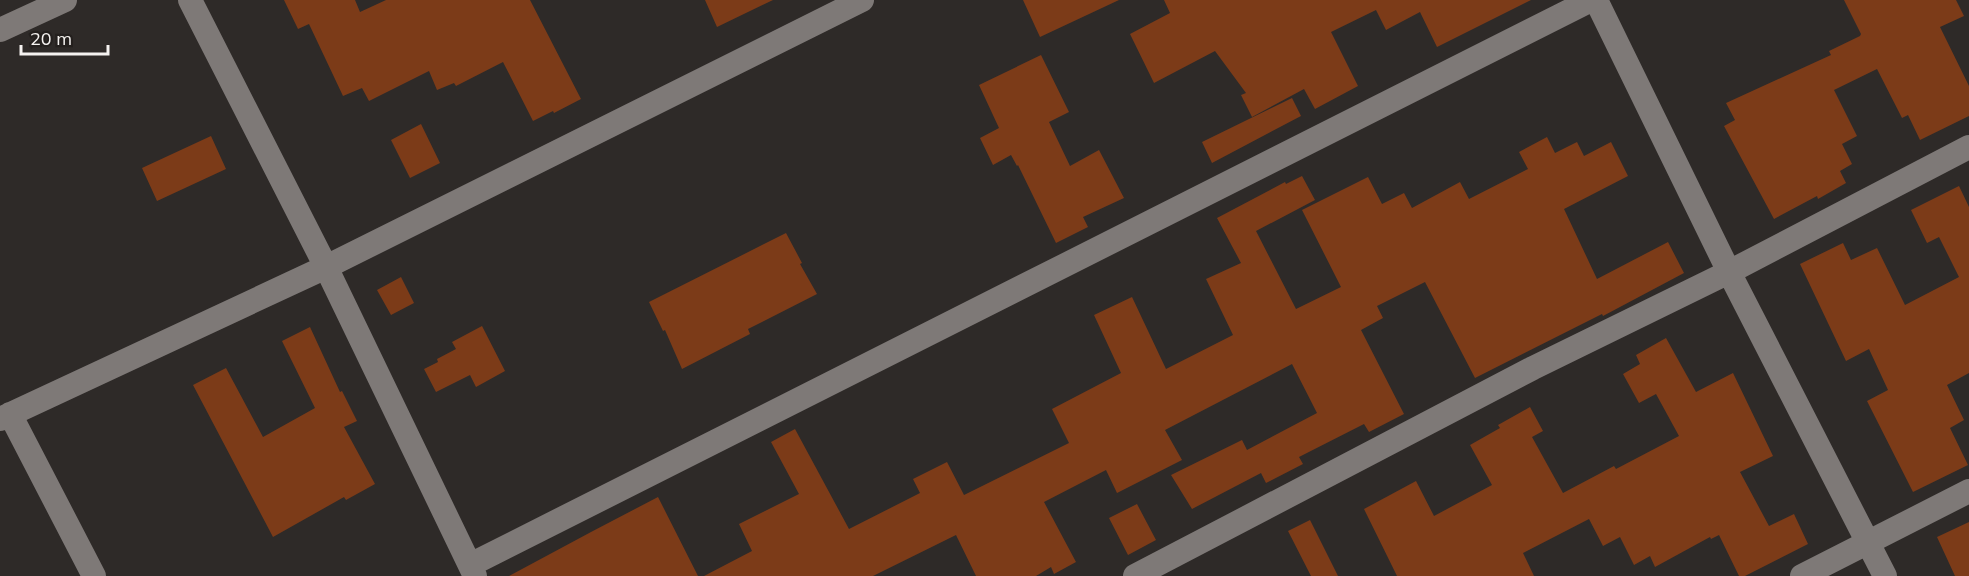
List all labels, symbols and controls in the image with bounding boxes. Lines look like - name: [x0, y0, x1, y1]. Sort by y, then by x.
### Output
- scale bar: [21, 18, 108, 56]
- text: 20 m: [30, 27, 72, 50]

